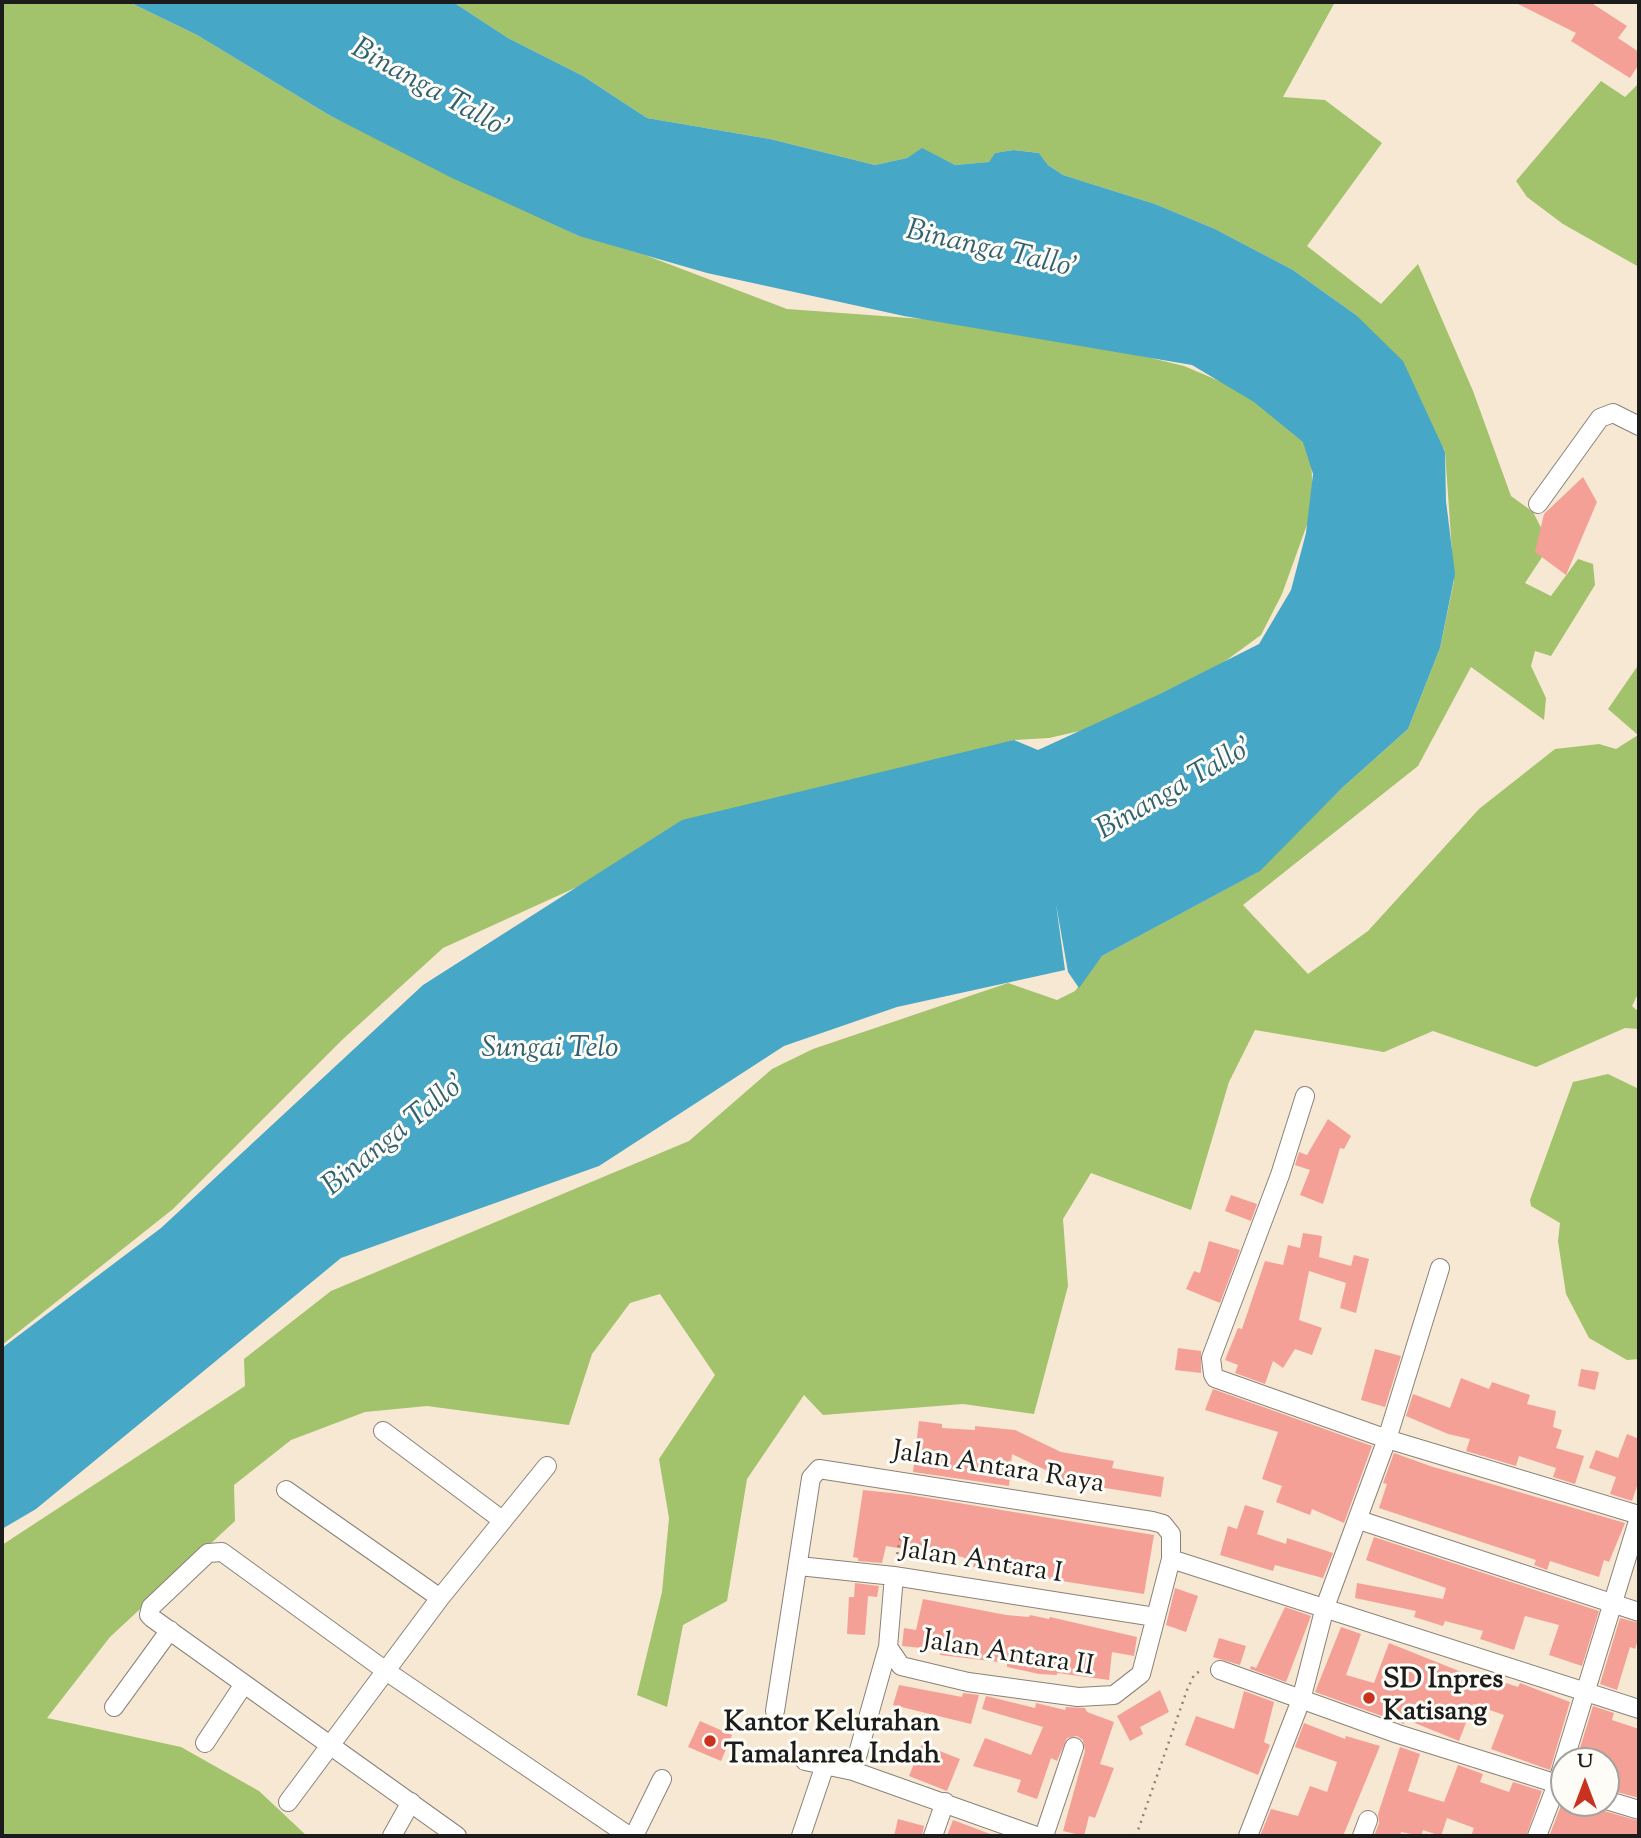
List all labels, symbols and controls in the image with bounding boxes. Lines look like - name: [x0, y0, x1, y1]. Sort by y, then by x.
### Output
- water label: Binanga Tallo': [344, 33, 514, 149]
- water label: Binanga Tallo': [902, 215, 1080, 289]
- water label: Binanga Tallo': [1091, 732, 1261, 850]
- water label: Sungai Telo: [482, 1033, 618, 1069]
- water label: Binanga Tallo': [317, 1068, 475, 1206]
- street label: Jalan Antara Raya: [890, 1437, 1106, 1503]
- street label: Jalan Antara I: [897, 1535, 1065, 1593]
- street label: Jalan Antara II: [920, 1626, 1096, 1686]
- place label: SD Inpres Katisang: [1383, 1665, 1503, 1731]
- marker: SD Inpres Katisang: [1361, 1690, 1377, 1706]
- place label: Kantor Kelurahan Tamalanrea Indah: [724, 1708, 940, 1774]
- marker: Kantor Kelurahan Tamalanrea Indah: [702, 1733, 718, 1749]
- north arrow: [1550, 1747, 1620, 1817]
- text: U: [1577, 1749, 1593, 1776]

